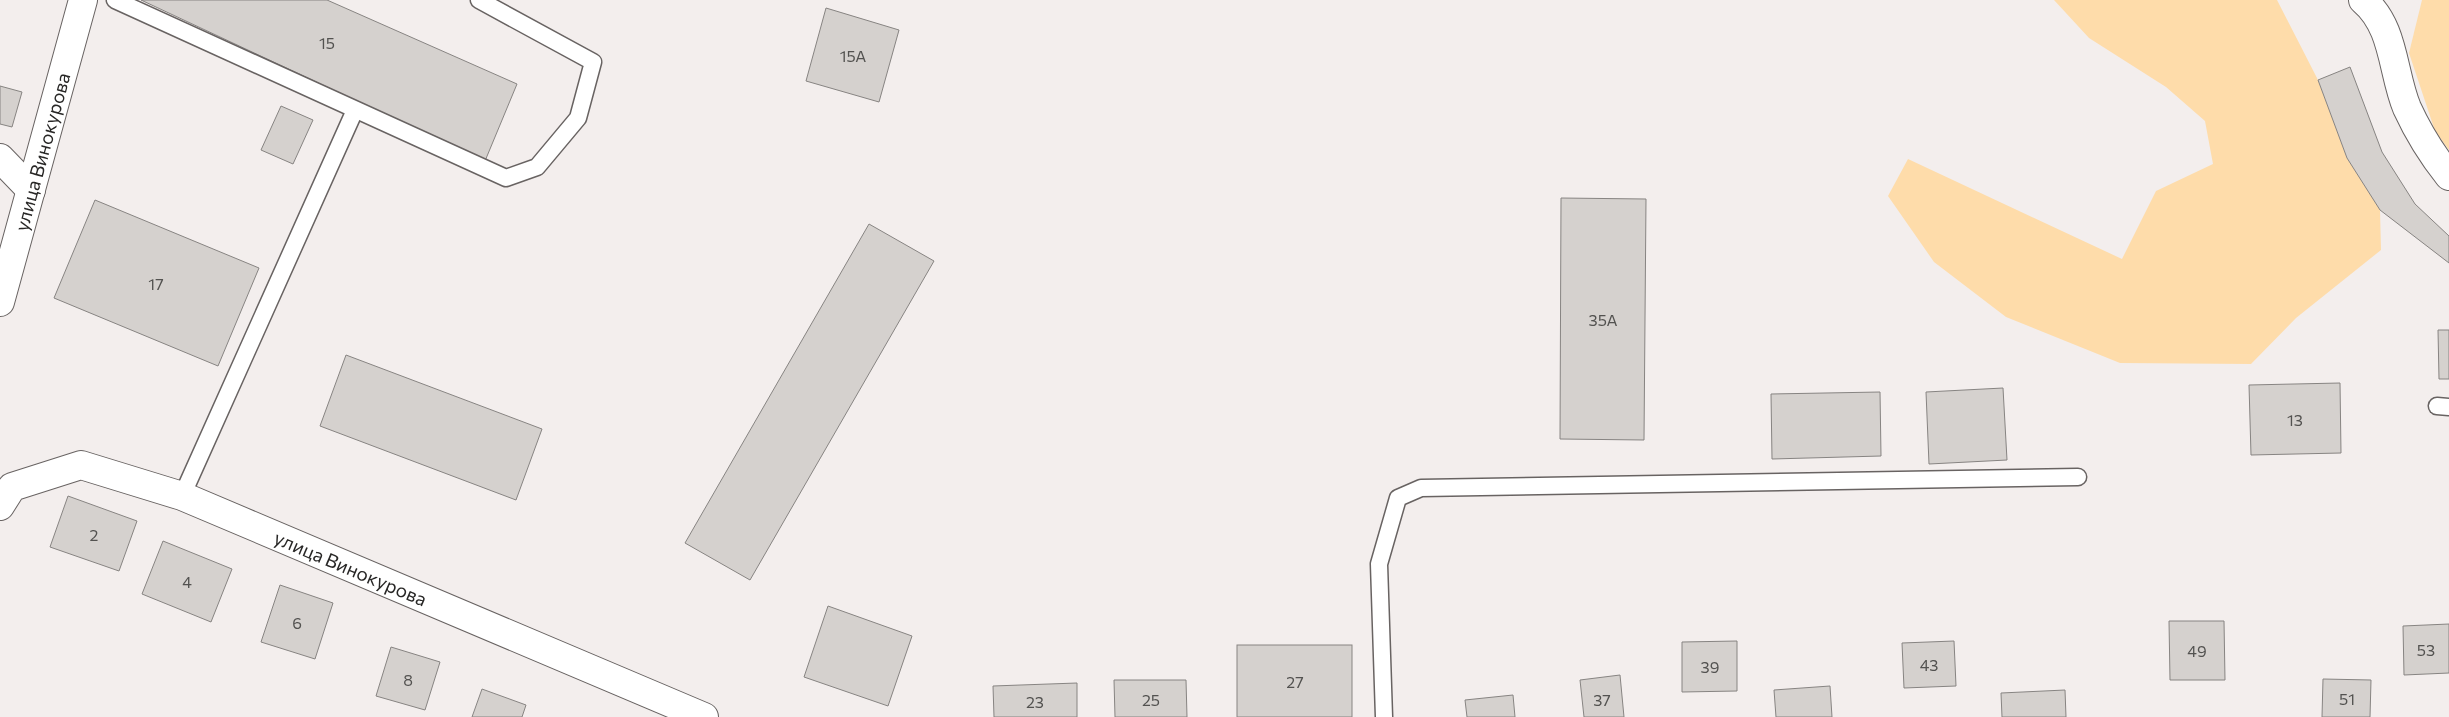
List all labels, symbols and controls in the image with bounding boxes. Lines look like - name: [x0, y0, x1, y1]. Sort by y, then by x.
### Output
- house number: 15: [319, 33, 335, 52]
- house number: 15А: [840, 46, 866, 65]
- street label: улица Винокурова: [9, 70, 74, 233]
- house number: 17: [148, 274, 164, 293]
- house number: 35А: [1589, 310, 1618, 329]
- house number: 13: [2287, 410, 2303, 429]
- house number: 2: [90, 525, 99, 544]
- street label: улица Винокурова: [271, 525, 431, 610]
- house number: 4: [182, 572, 192, 591]
- house number: 6: [292, 613, 302, 632]
- house number: 53: [2417, 640, 2435, 659]
- house number: 49: [2187, 641, 2207, 660]
- house number: 43: [1920, 655, 1938, 674]
- house number: 39: [1701, 657, 1719, 676]
- house number: 8: [403, 670, 413, 689]
- house number: 27: [1286, 672, 1304, 691]
- house number: 51: [2339, 689, 2355, 708]
- house number: 25: [1142, 690, 1160, 709]
- house number: 37: [1593, 690, 1611, 709]
- house number: 23: [1026, 692, 1044, 711]

